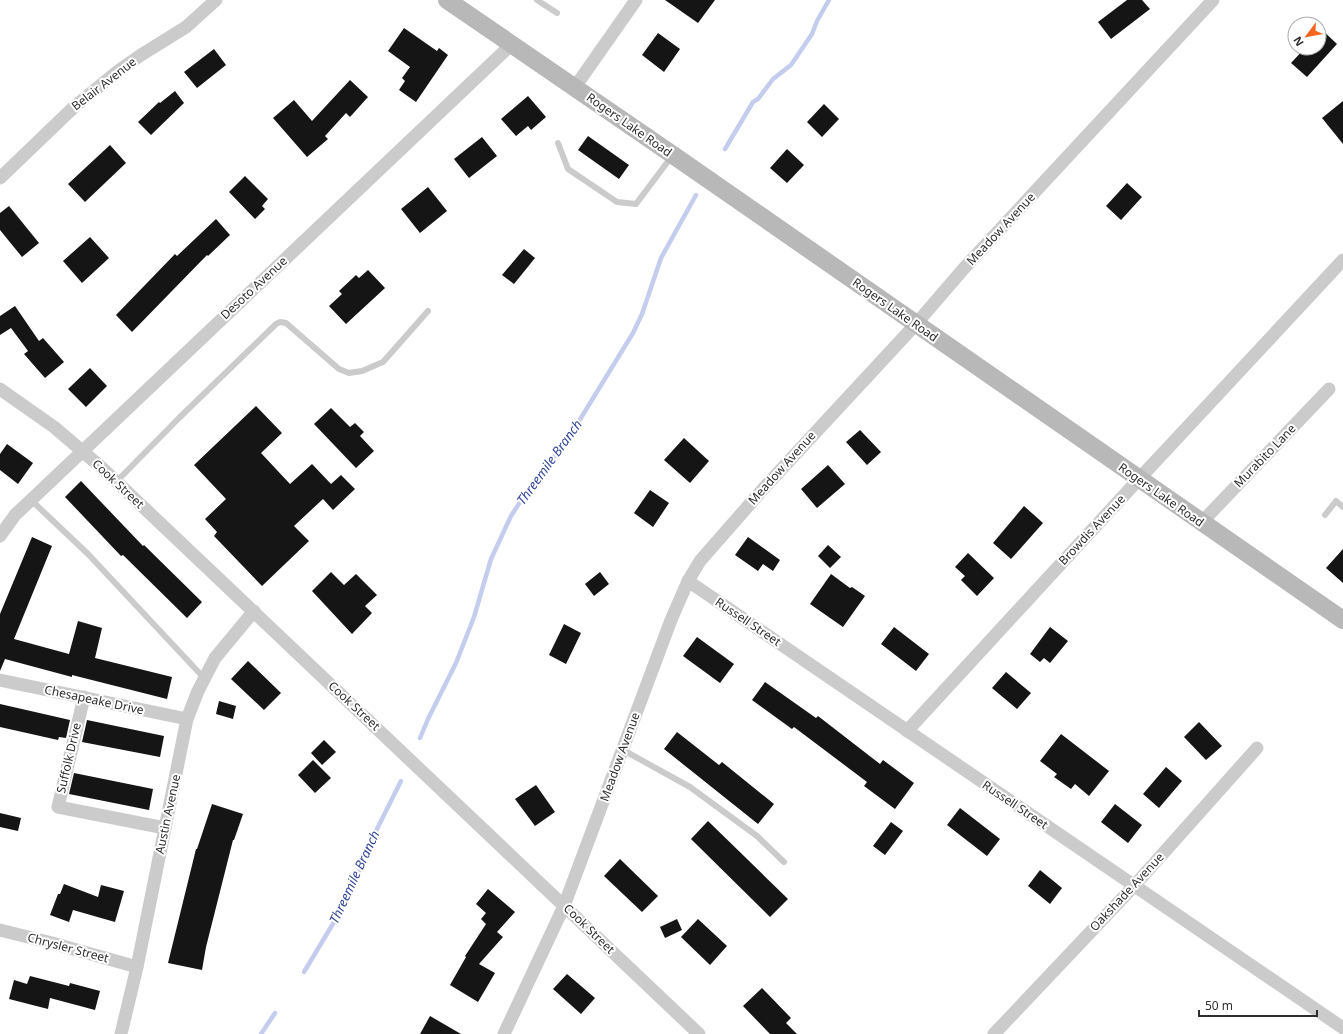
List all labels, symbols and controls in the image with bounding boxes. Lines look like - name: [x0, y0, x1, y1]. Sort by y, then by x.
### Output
- north arrow: [1287, 16, 1327, 56]
- text: N: [1289, 34, 1307, 49]
- street label: Belair Avenue: [68, 53, 140, 114]
- street label: Rogers Lake Road: [583, 89, 675, 160]
- street label: Meadow Avenue: [963, 189, 1039, 269]
- street label: Desoto Avenue: [217, 252, 291, 323]
- street label: Rogers Lake Road: [849, 274, 941, 345]
- water label: Threemile Branch: [512, 416, 586, 508]
- street label: Murabito Lane: [1230, 420, 1299, 491]
- street label: Meadow Avenue: [744, 427, 819, 508]
- street label: Cook Street: [89, 455, 148, 513]
- street label: Rogers Lake Road: [1115, 459, 1207, 530]
- street label: Browdis Avenue: [1055, 491, 1129, 569]
- street label: Russell Street: [712, 593, 785, 650]
- street label: Cook Street: [325, 677, 384, 735]
- street label: Chesapeake Drive: [43, 681, 146, 718]
- street label: Meadow Avenue: [596, 710, 644, 804]
- street label: Suffolk Drive: [52, 721, 85, 795]
- street label: Austin Avenue: [151, 772, 184, 855]
- street label: Russell Street: [979, 776, 1052, 833]
- water label: Threemile Branch: [325, 827, 383, 927]
- street label: Oakshade Avenue: [1086, 848, 1168, 935]
- street label: Cook Street: [560, 900, 619, 958]
- street label: Chrysler Street: [26, 929, 111, 967]
- scale bar: [1199, 992, 1317, 1018]
- text: 50 m: [1205, 997, 1233, 1014]

